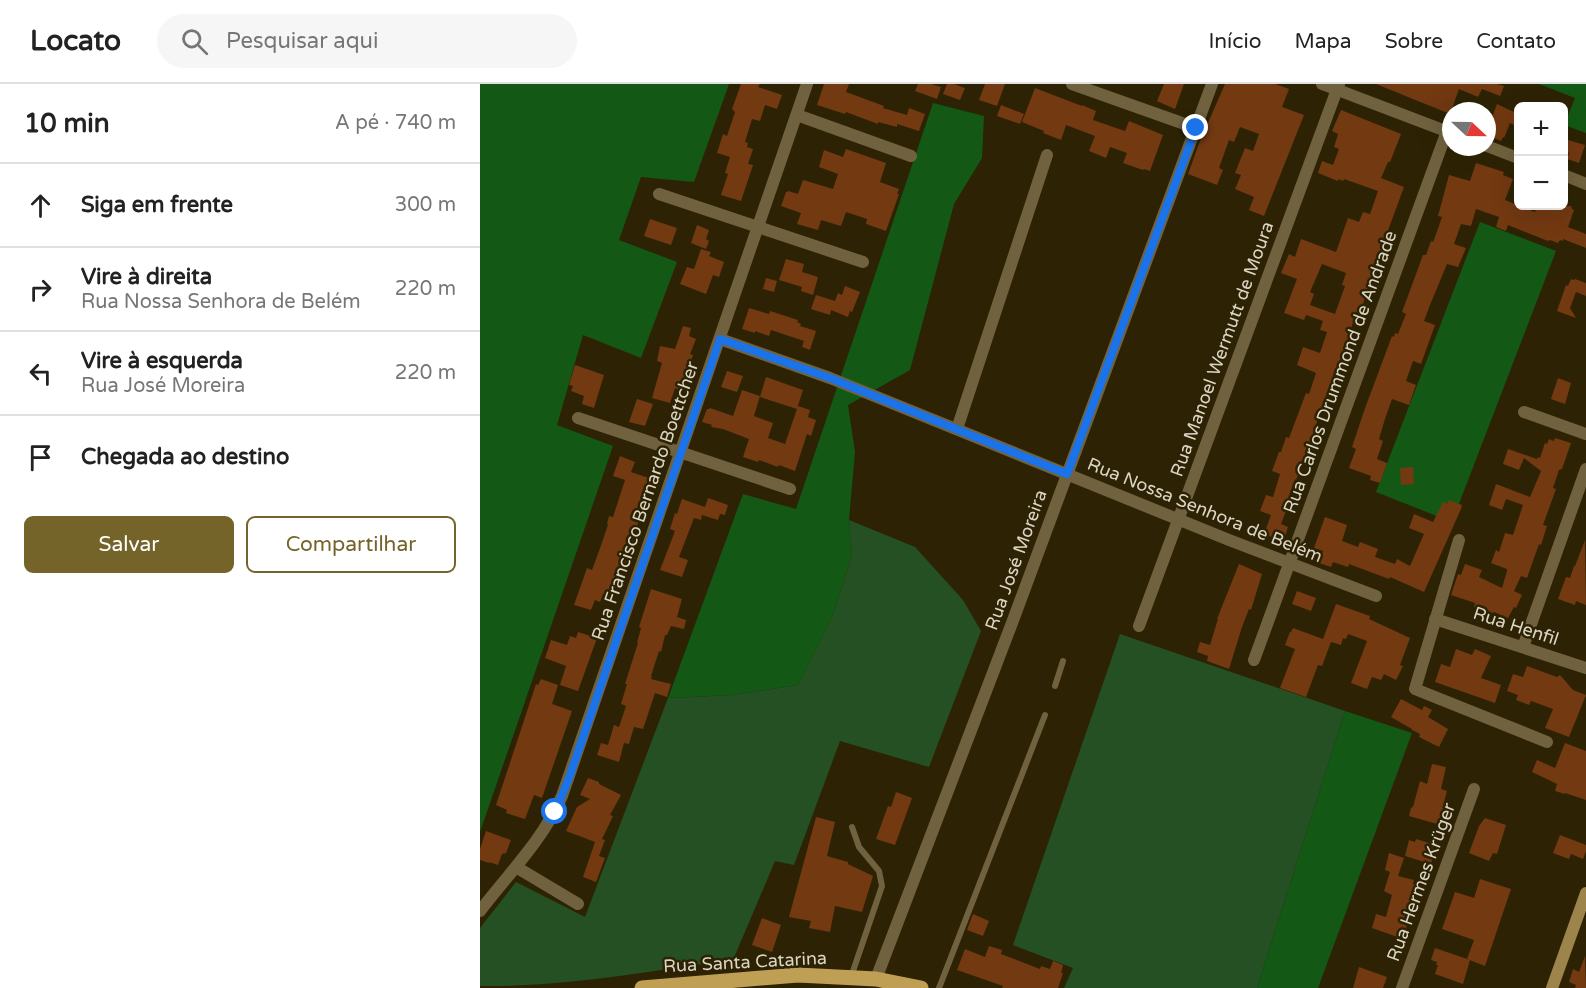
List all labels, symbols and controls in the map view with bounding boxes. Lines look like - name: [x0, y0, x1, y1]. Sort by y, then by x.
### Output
- search box: [157, 14, 577, 68]
- text: Locato: [30, 24, 121, 58]
- icon: search: [178, 25, 211, 58]
- text: Pesquisar aqui: [226, 28, 378, 54]
- text: Início: [1209, 29, 1261, 54]
- text: Mapa: [1294, 29, 1352, 54]
- text: Sobre: [1385, 29, 1443, 54]
- text: Contato: [1476, 29, 1556, 54]
- north arrow: [1442, 102, 1496, 156]
- map controls: [1514, 102, 1568, 210]
- button: +: [1514, 102, 1568, 156]
- text: 10 min: [24, 108, 110, 139]
- text: A pé · 740 m: [335, 111, 456, 135]
- route end: [1182, 114, 1208, 140]
- button: −: [1514, 156, 1568, 210]
- icon: ahead: [24, 189, 57, 222]
- text: Siga em frente: [81, 192, 233, 218]
- text: 300 m: [395, 193, 456, 217]
- street label: Rua Manoel Wermutt de Moura: [1166, 218, 1278, 480]
- street label: Rua Carlos Drummond de Andrade: [1278, 228, 1402, 516]
- text: Vire à direita: [81, 264, 212, 290]
- icon: right: [24, 273, 57, 306]
- text: 220 m: [395, 277, 456, 301]
- text: Rua Nossa Senhora de Belém: [81, 290, 361, 314]
- text: Vire à esquerda: [81, 348, 243, 374]
- icon: left: [24, 357, 57, 390]
- street label: Rua Francisco Bernardo Boettcher: [587, 358, 703, 643]
- text: 220 m: [395, 361, 456, 385]
- text: Rua José Moreira: [81, 374, 245, 398]
- icon: arrive: [24, 441, 57, 474]
- text: Chegada ao destino: [81, 444, 289, 470]
- street label: Rua Nossa Senhora de Belém: [1084, 453, 1326, 567]
- street label: Rua José Moreira: [980, 487, 1052, 633]
- button: Salvar: [24, 516, 234, 573]
- button: Compartilhar: [246, 516, 456, 573]
- street label: Rua Henfil: [1470, 602, 1562, 650]
- route start: [541, 798, 567, 824]
- street label: Rua Hermes Krüger: [1382, 799, 1460, 964]
- street label: Rua Santa Catarina: [663, 947, 827, 977]

